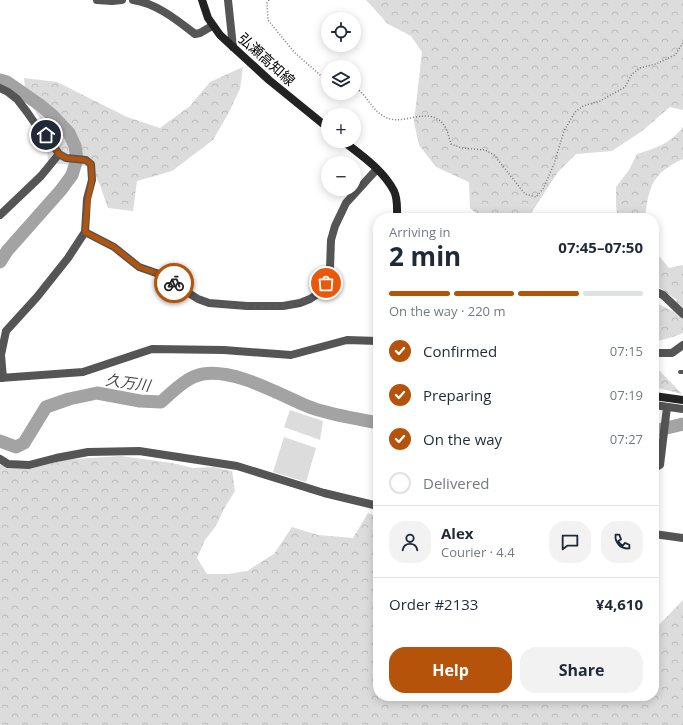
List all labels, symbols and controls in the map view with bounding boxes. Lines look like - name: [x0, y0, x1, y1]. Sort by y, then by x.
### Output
- map controls: [321, 12, 361, 196]
- button: locate: [321, 12, 361, 52]
- street label: 弘瀬高知線: [235, 29, 299, 89]
- button: layers: [321, 60, 361, 100]
- button: +: [321, 108, 361, 148]
- pin: [29, 118, 63, 152]
- icon: home: [35, 124, 57, 146]
- button: −: [321, 156, 361, 196]
- text: Arriving in: [389, 223, 451, 241]
- text: 07:45–07:50: [558, 237, 643, 257]
- text: 2 min: [389, 238, 461, 274]
- courier: [154, 263, 194, 303]
- pin: [309, 266, 343, 300]
- icon: bike: [163, 272, 185, 294]
- icon: bag: [315, 272, 337, 294]
- text: On the way · 220 m: [389, 302, 505, 320]
- icon: check: [389, 340, 411, 362]
- text: Confirmed: [423, 341, 497, 361]
- text: 07:15: [610, 342, 643, 360]
- water label: 久万川: [104, 369, 154, 395]
- icon: check: [389, 384, 411, 406]
- text: Preparing: [423, 385, 491, 405]
- text: 07:19: [610, 386, 643, 404]
- icon: check: [389, 428, 411, 450]
- text: On the way: [423, 429, 502, 449]
- text: 07:27: [610, 430, 643, 448]
- text: Delivered: [423, 473, 490, 493]
- button: person: [389, 521, 431, 563]
- button: chat: [549, 521, 591, 563]
- button: phone: [601, 521, 643, 563]
- text: Alex: [441, 523, 473, 543]
- text: Courier · 4.4: [441, 543, 515, 561]
- text: Order #2133: [389, 594, 478, 614]
- text: ¥4,610: [596, 594, 643, 614]
- button: Help: [389, 647, 512, 693]
- button: Share: [520, 647, 643, 693]

